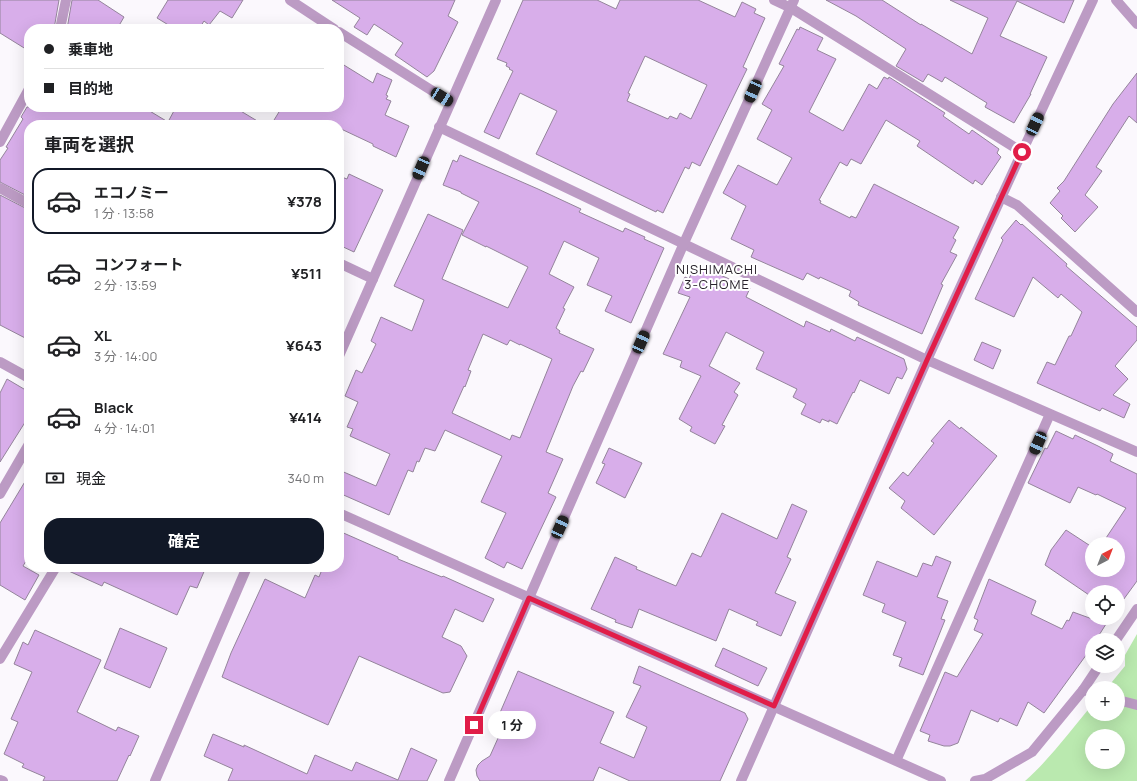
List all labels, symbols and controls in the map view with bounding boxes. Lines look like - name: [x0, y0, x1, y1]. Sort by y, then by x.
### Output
- text: 乗車地: [68, 39, 113, 60]
- text: 目的地: [68, 78, 113, 99]
- car: [743, 78, 763, 104]
- car: [429, 86, 455, 108]
- car: [1024, 111, 1046, 137]
- text: 車両を選択: [44, 132, 134, 156]
- route start: [1013, 143, 1031, 161]
- car: [411, 155, 431, 181]
- text: エコノミー: [94, 182, 169, 203]
- icon: car: [46, 183, 82, 219]
- text: ¥378: [287, 191, 322, 212]
- text: 1 分 · 13:58: [94, 204, 154, 222]
- text: コンフォート: [94, 254, 184, 275]
- icon: car: [46, 255, 82, 291]
- district label: NISHIMACHI 3-CHOME: [676, 260, 758, 293]
- text: ¥511: [291, 263, 322, 284]
- text: 2 分 · 13:59: [94, 276, 157, 294]
- text: XL: [94, 325, 112, 346]
- icon: car: [46, 327, 82, 363]
- car: [631, 329, 651, 355]
- text: ¥643: [286, 335, 322, 356]
- text: 3 分 · 14:00: [94, 347, 157, 365]
- text: Black: [94, 397, 133, 418]
- icon: car: [46, 399, 82, 435]
- text: ¥414: [289, 407, 322, 428]
- text: 4 分 · 14:01: [94, 419, 155, 437]
- car: [1028, 430, 1048, 456]
- icon: cash: [44, 467, 66, 489]
- text: 現金: [76, 468, 106, 489]
- text: 340 m: [288, 469, 324, 487]
- car: [550, 514, 570, 540]
- button: 確定: [44, 518, 324, 564]
- north arrow: [1085, 537, 1125, 577]
- map controls: [1085, 537, 1125, 769]
- button: locate: [1085, 585, 1125, 625]
- button: layers: [1085, 633, 1125, 673]
- button: +: [1085, 681, 1125, 721]
- callout: 1 分: [488, 711, 536, 739]
- route end: [465, 716, 483, 734]
- text: 1 分: [501, 716, 523, 734]
- button: −: [1085, 729, 1125, 769]

